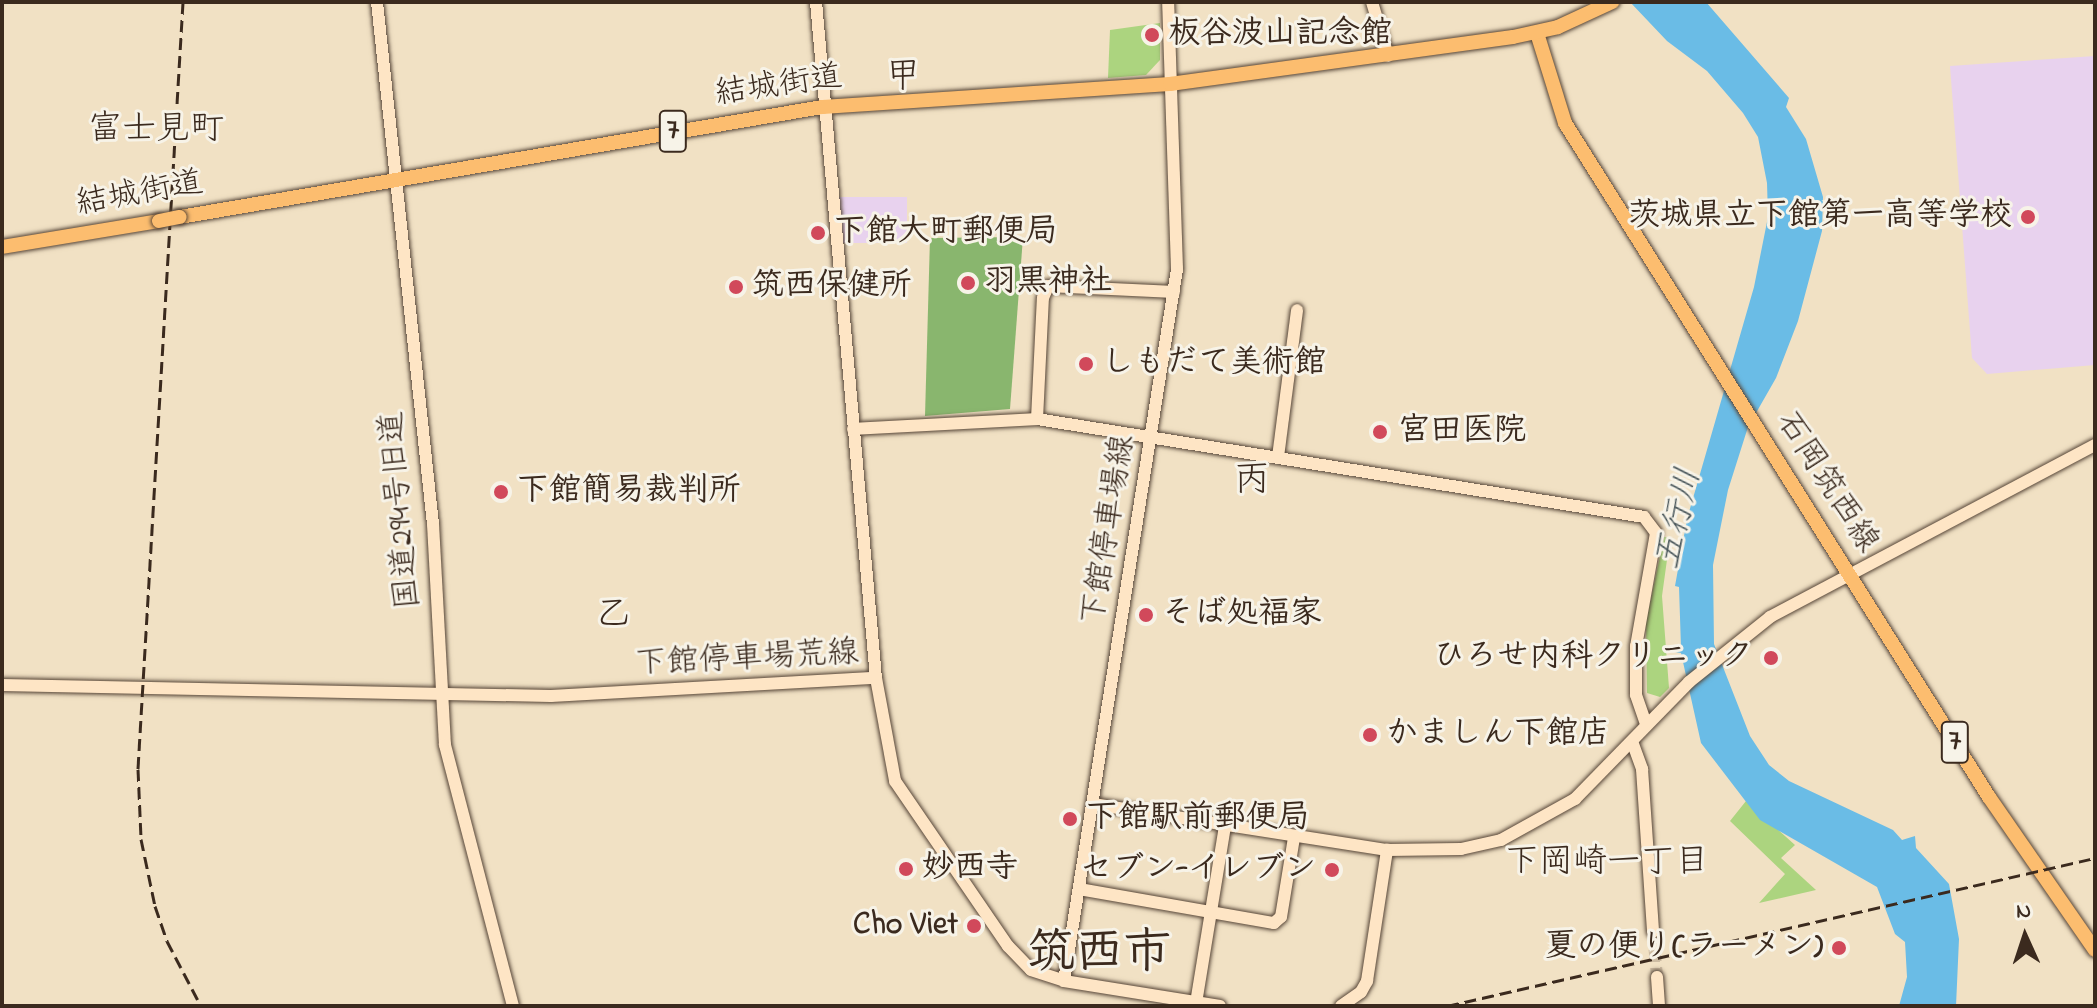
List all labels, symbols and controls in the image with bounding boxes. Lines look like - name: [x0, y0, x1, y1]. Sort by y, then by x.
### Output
- place label: 板谷波山記念館: [1168, 16, 1392, 54]
- marker: 板谷波山記念館: [1143, 26, 1161, 44]
- district label: 甲: [885, 57, 921, 101]
- street label: 結城街道: [713, 59, 845, 115]
- road number: 7: [657, 105, 689, 157]
- district label: 富士見町: [88, 111, 224, 151]
- street label: 結城街道: [74, 165, 206, 225]
- place label: 茨城県立下館第一高等学校: [1628, 198, 2012, 236]
- marker: 茨城県立下館第一高等学校: [2019, 208, 2037, 226]
- place label: 下館大町郵便局: [834, 214, 1058, 252]
- marker: 下館大町郵便局: [809, 224, 827, 242]
- place label: 羽黒神社: [984, 264, 1112, 302]
- place label: 筑西保健所: [752, 268, 912, 306]
- marker: 羽黒神社: [959, 274, 977, 292]
- marker: 筑西保健所: [727, 278, 745, 296]
- place label: しもだて美術館: [1102, 345, 1326, 383]
- marker: しもだて美術館: [1077, 355, 1095, 373]
- street label: 石岡筑西線: [1766, 405, 1886, 561]
- street label: 国道294号旧道: [374, 409, 430, 611]
- place label: 宮田医院: [1398, 413, 1526, 451]
- marker: 宮田医院: [1369, 421, 1391, 443]
- street label: 下館停車場線: [1076, 432, 1144, 628]
- district label: 丙: [1234, 460, 1270, 504]
- water label: 五行川: [1649, 465, 1711, 573]
- place label: 下館簡易裁判所: [517, 473, 741, 511]
- marker: 下館簡易裁判所: [492, 483, 510, 501]
- district label: 乙: [595, 594, 631, 638]
- place label: そば処福家: [1162, 596, 1322, 634]
- marker: そば処福家: [1137, 606, 1155, 624]
- street label: 下館停車場荒線: [634, 635, 860, 685]
- place label: ひろせ内科クリニック: [1433, 639, 1753, 677]
- marker: ひろせ内科クリニック: [1760, 647, 1782, 669]
- place label: かましん下館店: [1386, 716, 1610, 754]
- road number: 7: [1939, 716, 1971, 768]
- marker: かましん下館店: [1361, 726, 1379, 744]
- place label: 下館駅前郵便局: [1086, 800, 1310, 838]
- marker: 下館駅前郵便局: [1061, 810, 1079, 828]
- district label: 下岡崎一丁目: [1505, 844, 1709, 884]
- place label: 妙西寺: [922, 850, 1018, 888]
- place label: セブン-イレブン: [1080, 851, 1316, 889]
- marker: 妙西寺: [897, 860, 915, 878]
- marker: セブン-イレブン: [1323, 861, 1341, 879]
- north arrow: [1985, 896, 2065, 976]
- text: N: [2015, 896, 2032, 928]
- place label: Cho Viet: [853, 907, 958, 945]
- marker: Cho Viet: [965, 917, 983, 935]
- district label: 筑西市: [1027, 926, 1171, 984]
- place label: 夏の便り(ラーメン): [1544, 929, 1823, 967]
- marker: 夏の便り(ラーメン): [1830, 939, 1848, 957]

